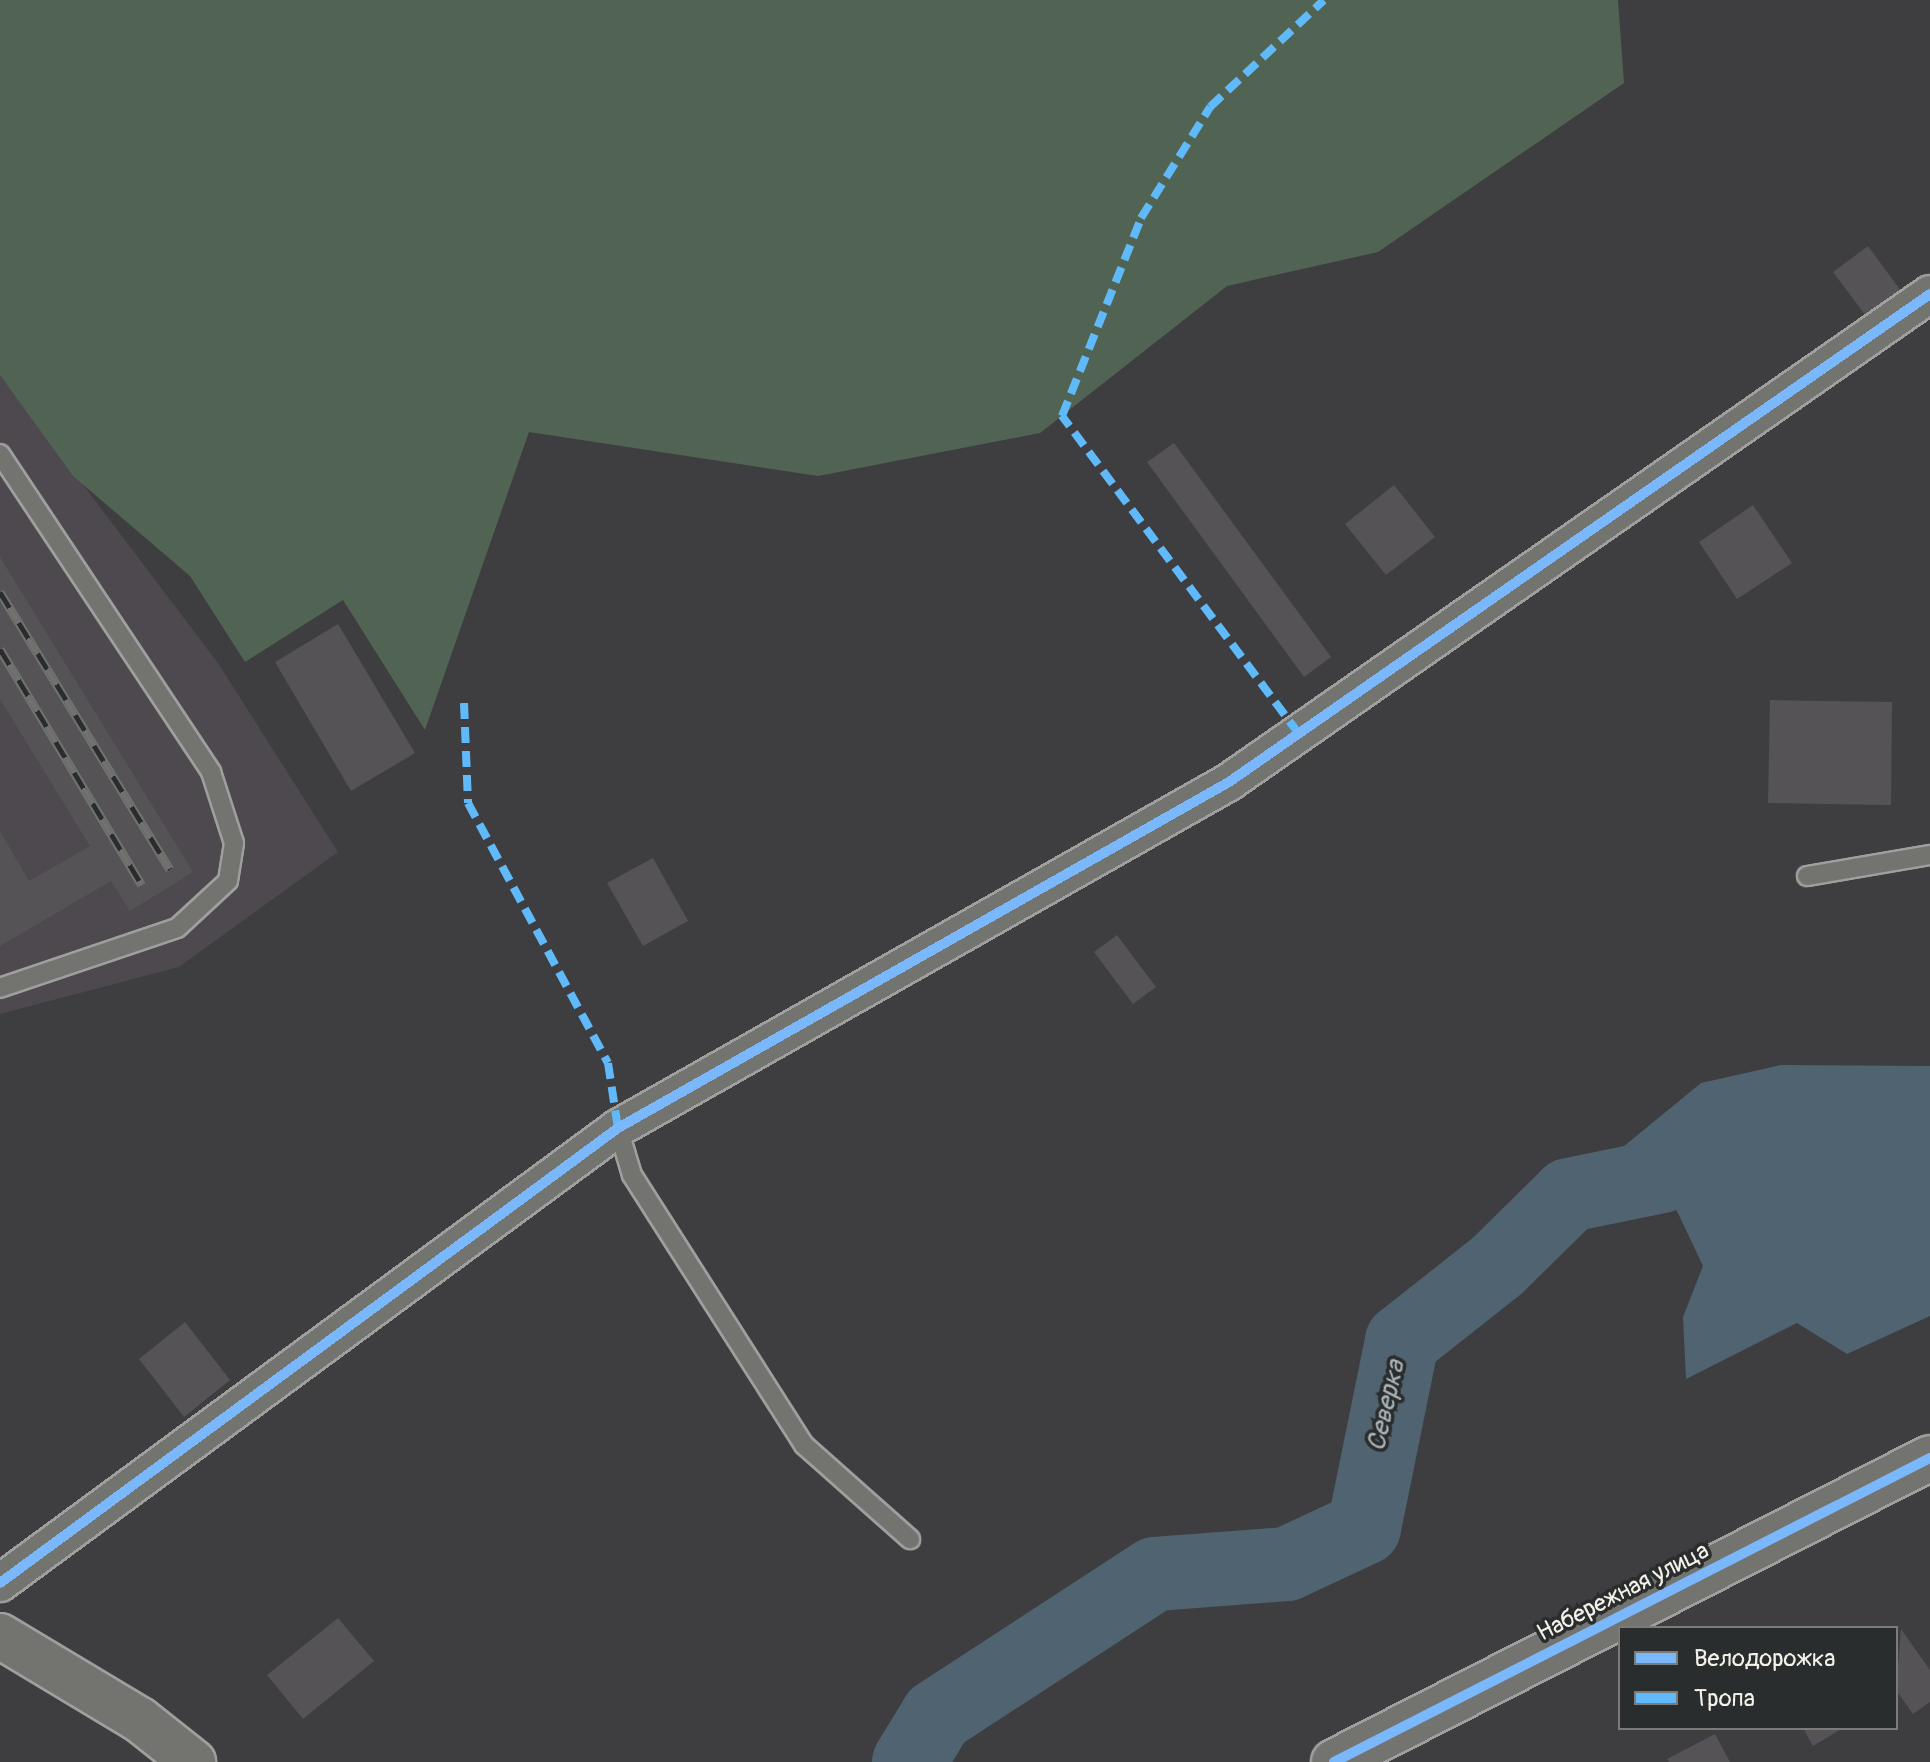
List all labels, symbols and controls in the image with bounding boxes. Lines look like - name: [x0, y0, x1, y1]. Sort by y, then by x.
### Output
- water label: Северка: [1361, 1358, 1413, 1454]
- street label: Набережная улица: [1532, 1536, 1714, 1648]
- legend: [1618, 1626, 1898, 1730]
- text: Велодорожка: [1694, 1644, 1835, 1673]
- text: Тропа: [1694, 1684, 1755, 1713]

